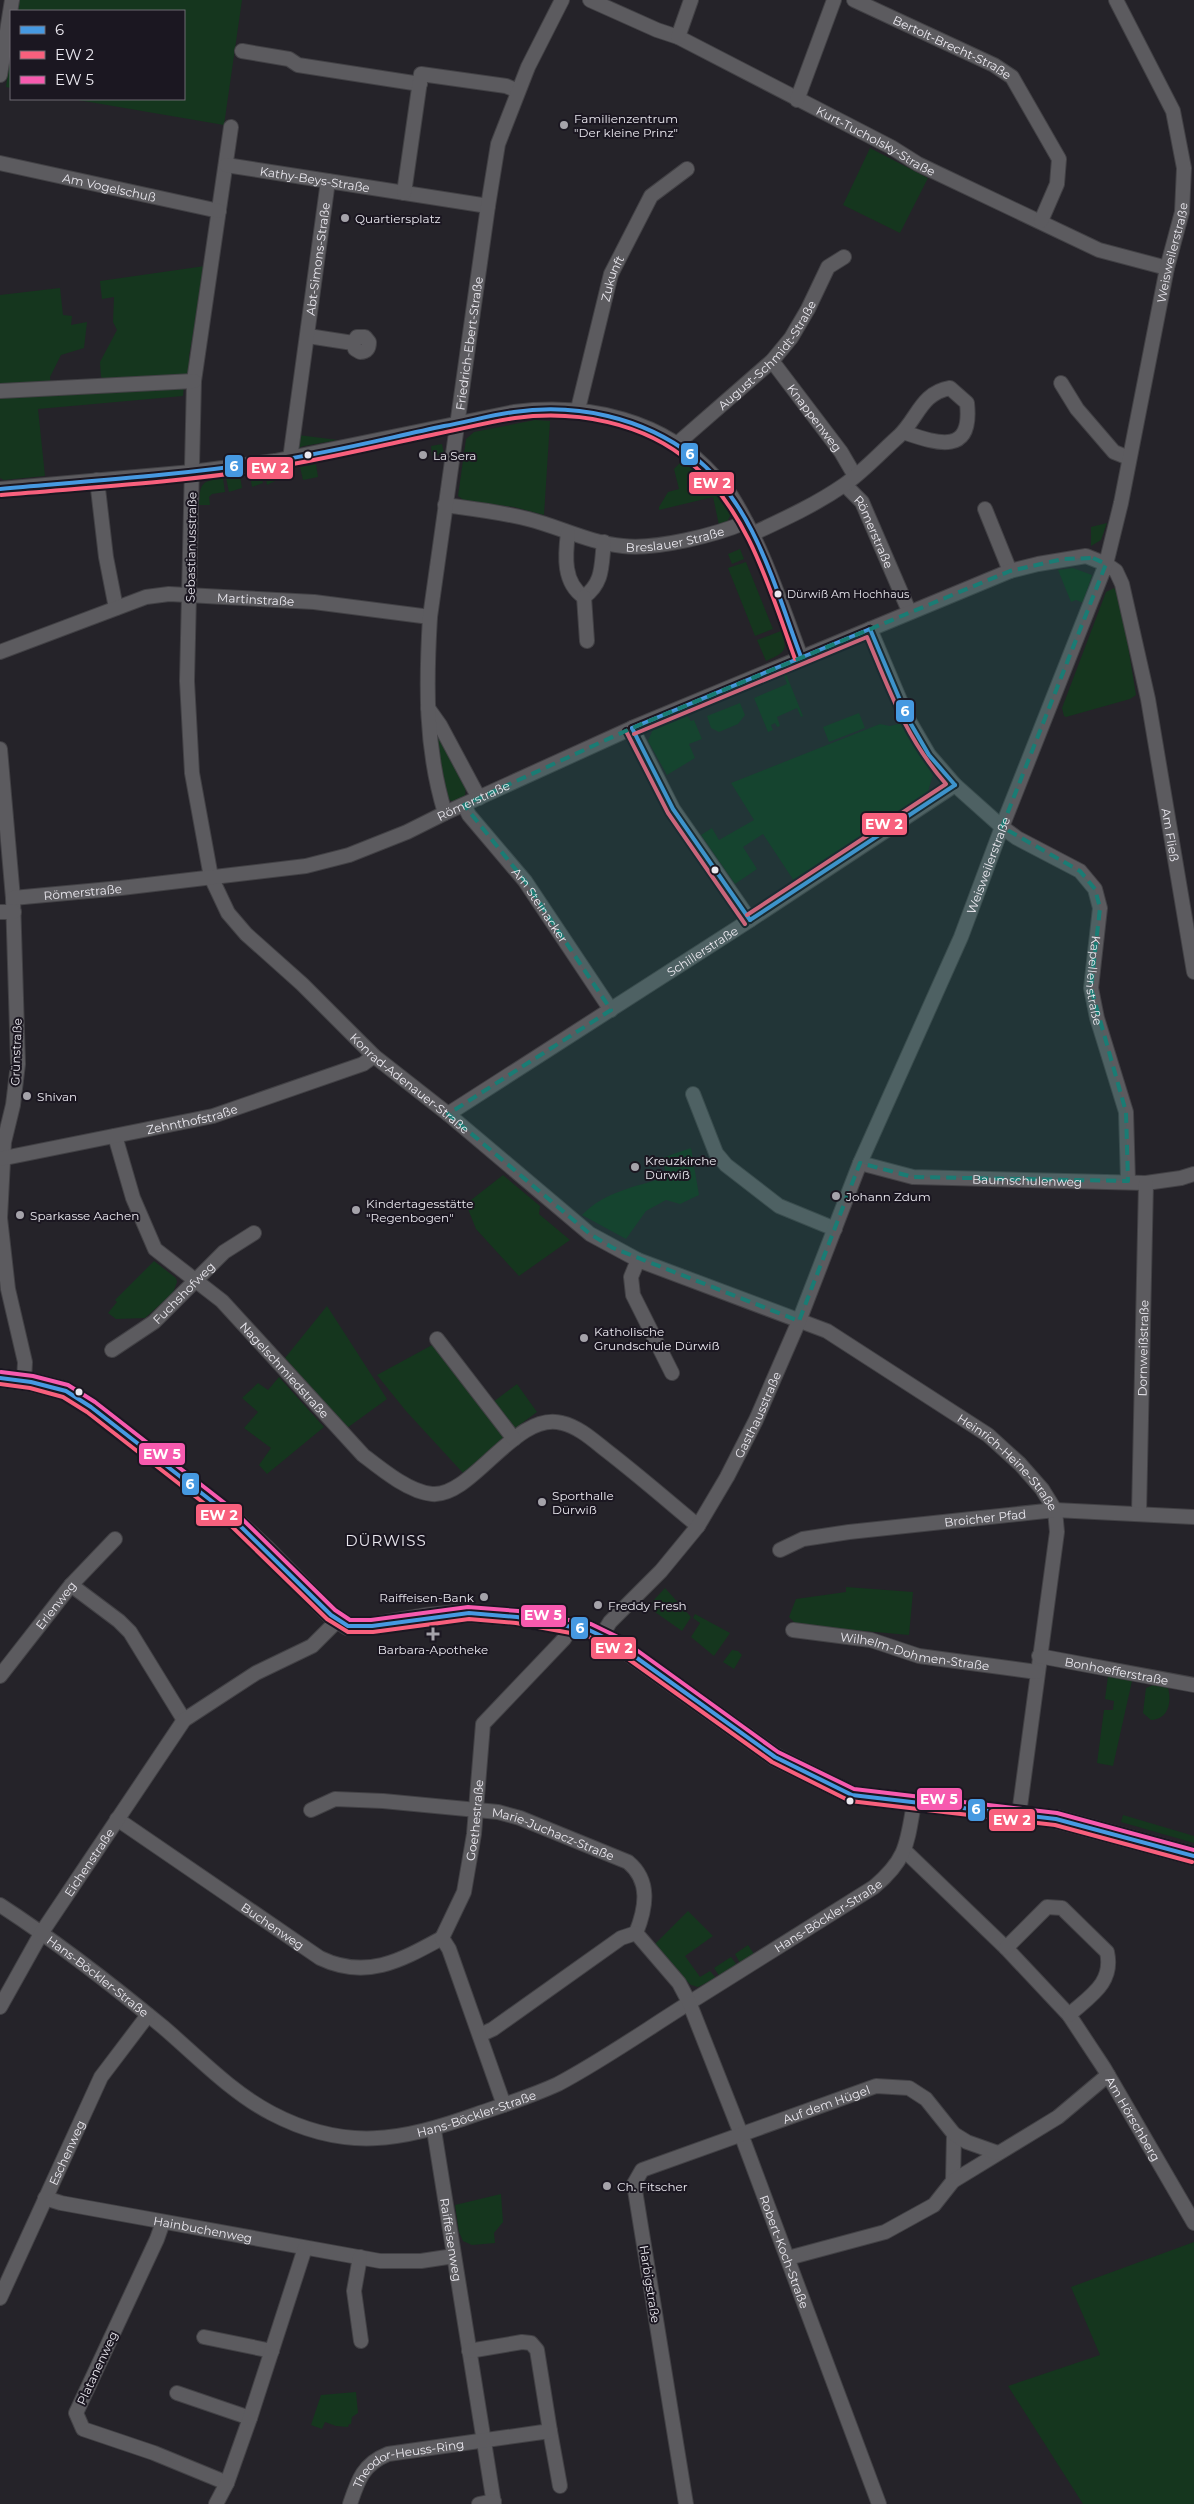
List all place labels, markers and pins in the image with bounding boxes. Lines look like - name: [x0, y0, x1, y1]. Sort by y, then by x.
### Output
- place label: Familienzentrum "Der kleine Prinz": [574, 111, 678, 140]
- marker: Familienzentrum "Der kleine Prinz": [558, 119, 570, 131]
- place label: Quartiersplatz: [355, 211, 441, 226]
- marker: Quartiersplatz: [339, 212, 351, 224]
- place label: La Sera: [433, 448, 476, 463]
- marker: La Sera: [417, 449, 429, 461]
- unlabelled marker: [303, 450, 313, 460]
- place label: Dürwiß Am Hochhaus: [787, 587, 910, 601]
- marker: Dürwiß Am Hochhaus: [773, 589, 783, 599]
- unlabelled marker: [710, 865, 720, 875]
- place label: Shivan: [37, 1089, 77, 1104]
- marker: Shivan: [21, 1090, 33, 1102]
- place label: Kreuzkirche Dürwiß: [645, 1153, 717, 1182]
- marker: Kreuzkirche Dürwiß: [629, 1161, 641, 1173]
- place label: Johann Zdum: [845, 1189, 931, 1204]
- marker: Johann Zdum: [830, 1190, 842, 1202]
- place label: Kindertagesstätte "Regenbogen": [366, 1196, 473, 1225]
- marker: Kindertagesstätte "Regenbogen": [350, 1204, 362, 1216]
- place label: Sparkasse Aachen: [30, 1208, 139, 1223]
- marker: Sparkasse Aachen: [14, 1209, 26, 1221]
- place label: Katholische Grundschule Dürwiß: [594, 1324, 719, 1353]
- marker: Katholische Grundschule Dürwiß: [578, 1332, 590, 1344]
- unlabelled marker: [74, 1387, 84, 1397]
- place label: Sporthalle Dürwiß: [552, 1488, 614, 1517]
- marker: Sporthalle Dürwiß: [536, 1496, 548, 1508]
- place label: Raiffeisen-Bank: [379, 1590, 475, 1605]
- marker: Raiffeisen-Bank: [478, 1591, 490, 1603]
- place label: Freddy Fresh: [608, 1598, 687, 1613]
- marker: Freddy Fresh: [592, 1599, 604, 1611]
- marker: Barbara-Apotheke: [427, 1628, 439, 1640]
- place label: Barbara-Apotheke: [378, 1642, 488, 1657]
- unlabelled marker: [845, 1796, 855, 1806]
- place label: Ch. Fitscher: [617, 2179, 688, 2194]
- marker: Ch. Fitscher: [601, 2180, 613, 2192]

